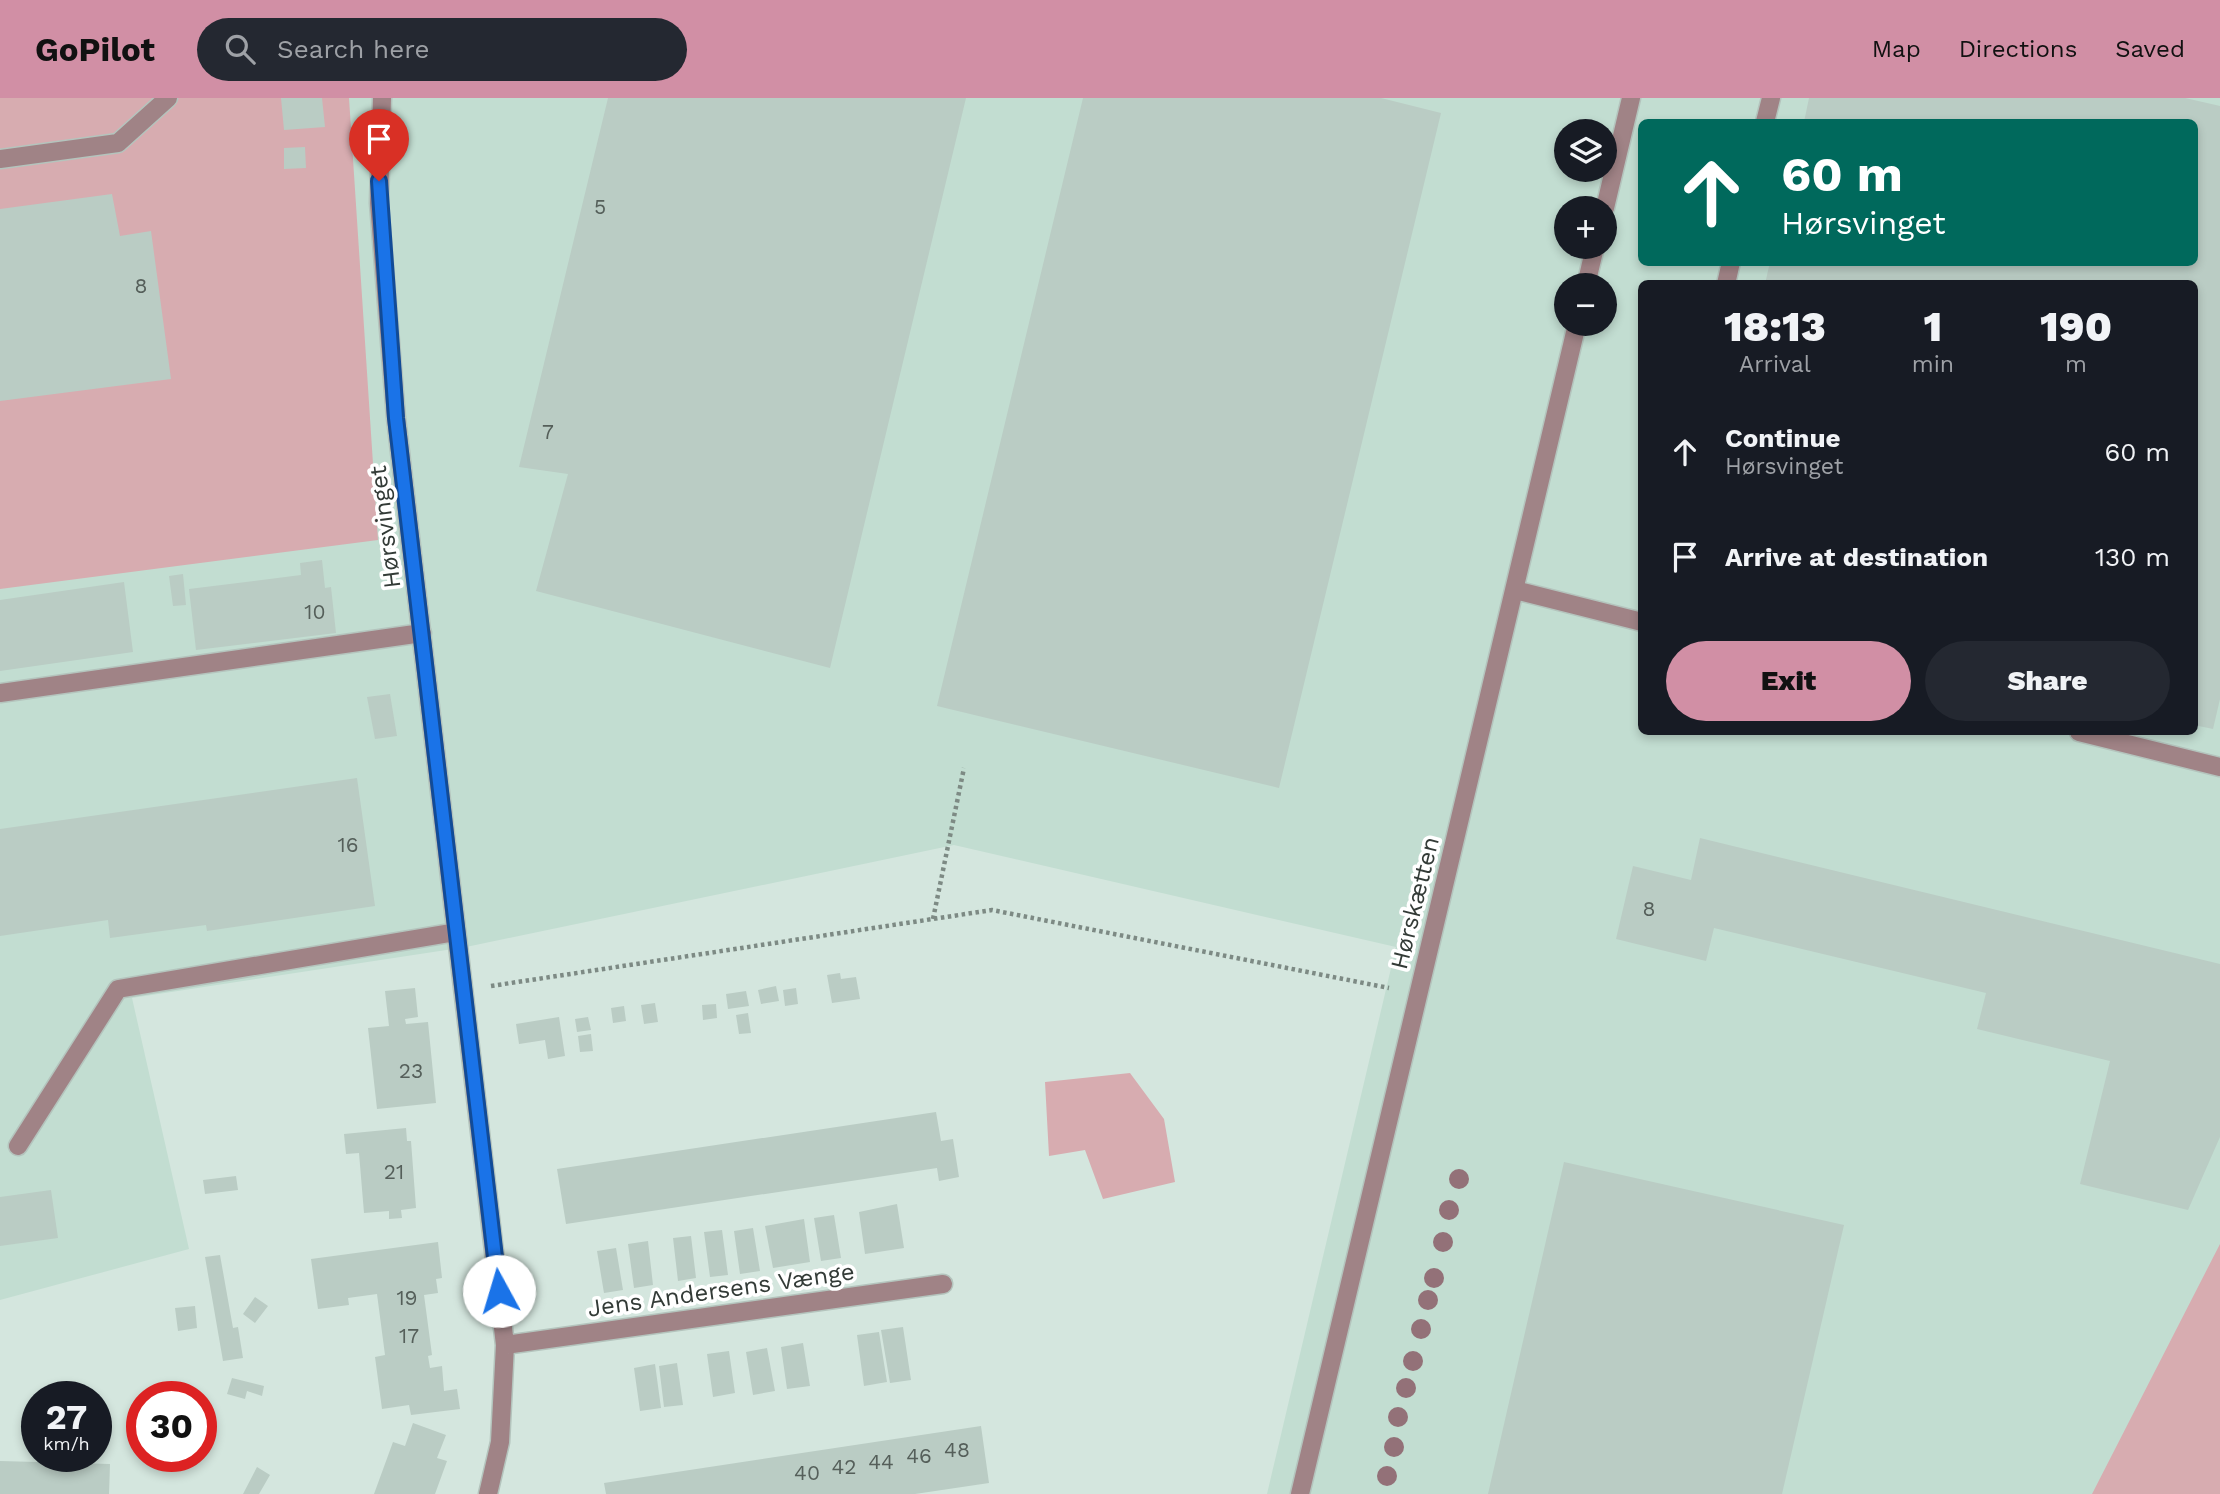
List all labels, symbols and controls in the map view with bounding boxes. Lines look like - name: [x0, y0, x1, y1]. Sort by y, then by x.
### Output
- search box: [197, 18, 687, 81]
- text: GoPilot: [35, 30, 155, 69]
- icon: search: [221, 30, 259, 68]
- text: Search here: [277, 34, 429, 64]
- text: Map: [1872, 35, 1921, 63]
- text: Directions: [1959, 35, 2077, 63]
- text: Saved: [2115, 35, 2185, 63]
- pin: [349, 109, 409, 181]
- map controls: [1554, 119, 1617, 336]
- button: layers: [1554, 119, 1617, 182]
- icon: arrive: [360, 120, 398, 158]
- text: 60 m: [1781, 145, 1903, 203]
- icon: ahead: [1666, 147, 1757, 238]
- house number: 5: [594, 194, 606, 219]
- button: +: [1554, 196, 1617, 259]
- text: Hørsvinget: [1781, 204, 1946, 242]
- house number: 8: [135, 273, 147, 298]
- button: −: [1554, 273, 1617, 336]
- text: 18:13: [1724, 302, 1826, 351]
- text: 1: [1924, 302, 1942, 351]
- text: 190: [2040, 302, 2112, 351]
- text: Arrival: [1739, 351, 1811, 378]
- text: min: [1912, 351, 1954, 378]
- text: m: [2065, 351, 2087, 378]
- house number: 7: [542, 419, 554, 444]
- text: Continue: [1725, 423, 1841, 453]
- icon: ahead: [1666, 433, 1704, 471]
- text: 60 m: [2104, 437, 2170, 467]
- text: Hørsvinget: [1725, 453, 1843, 480]
- street label: Hørsvinget: [364, 464, 406, 590]
- icon: arrive: [1666, 538, 1704, 576]
- text: Arrive at destination: [1725, 542, 1988, 572]
- text: 130 m: [2095, 542, 2170, 572]
- house number: 10: [304, 599, 326, 624]
- button: Exit: [1666, 641, 1911, 721]
- button: Share: [1925, 641, 2170, 721]
- house number: 16: [338, 832, 358, 857]
- street label: Hørskætten: [1385, 834, 1445, 972]
- house number: 8: [1643, 896, 1655, 921]
- house number: 23: [399, 1058, 423, 1083]
- house number: 21: [384, 1159, 404, 1184]
- position arrow: [462, 1254, 536, 1328]
- street label: Jens Andersens Vænge: [586, 1257, 856, 1323]
- house number: 19: [396, 1285, 418, 1310]
- house number: 17: [399, 1323, 419, 1348]
- speed limit sign: 30: [126, 1381, 217, 1472]
- text: 27: [46, 1396, 87, 1438]
- text: km/h: [43, 1433, 90, 1454]
- house number: 48: [944, 1437, 970, 1462]
- house number: 46: [906, 1443, 932, 1468]
- house number: 44: [868, 1449, 894, 1474]
- house number: 42: [831, 1454, 857, 1479]
- house number: 40: [794, 1460, 820, 1485]

